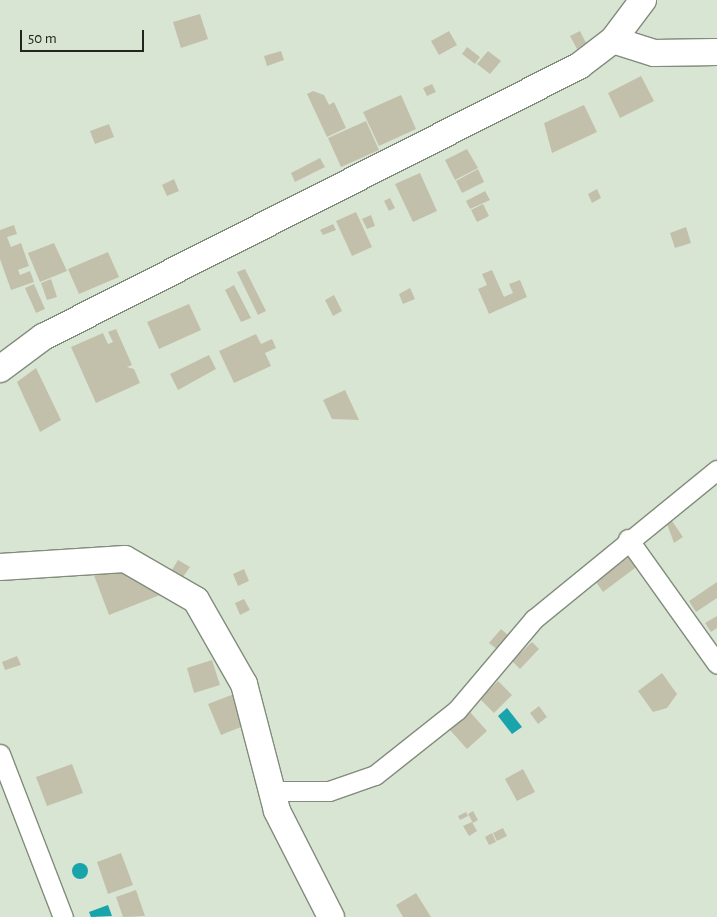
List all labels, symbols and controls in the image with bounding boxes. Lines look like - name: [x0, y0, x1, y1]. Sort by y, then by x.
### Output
- scale bar: [22, 20, 146, 52]
- text: 50 m: [28, 31, 57, 46]

